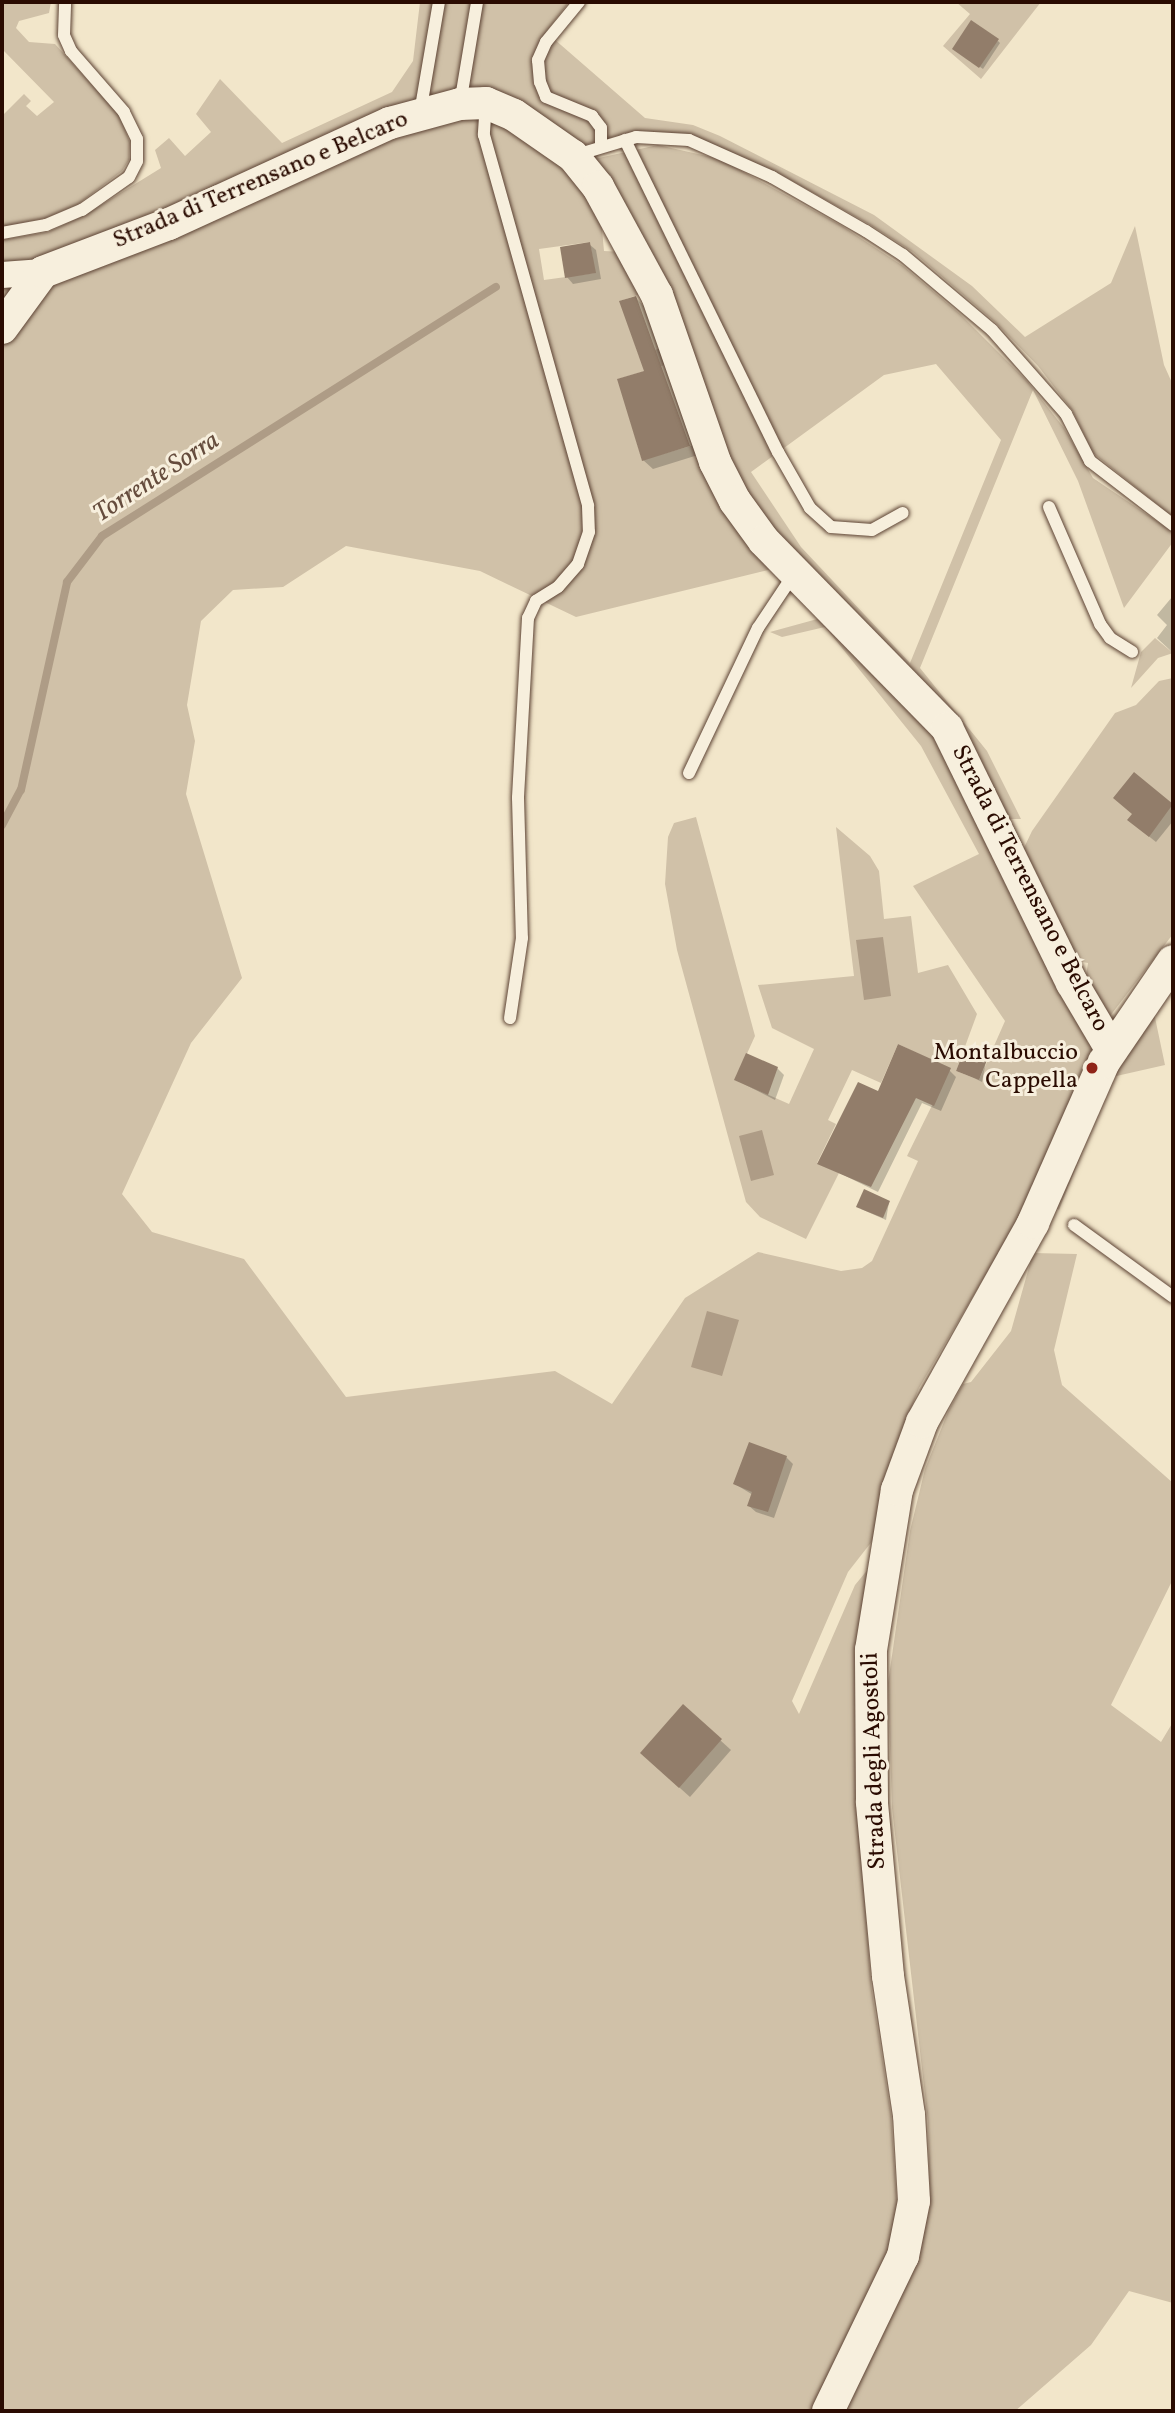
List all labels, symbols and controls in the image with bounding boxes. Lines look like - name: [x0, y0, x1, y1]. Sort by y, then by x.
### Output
- street label: Strada di Terrensano e Belcaro: [109, 106, 413, 256]
- water label: Torrente Sorra: [88, 426, 226, 530]
- street label: Strada di Terrensano e Belcaro: [944, 741, 1114, 1037]
- place label: Montalbuccio Cappella: [933, 1040, 1078, 1096]
- marker: Montalbuccio Cappella: [1084, 1060, 1100, 1076]
- street label: Strada degli Agostoli: [857, 1652, 893, 1870]

